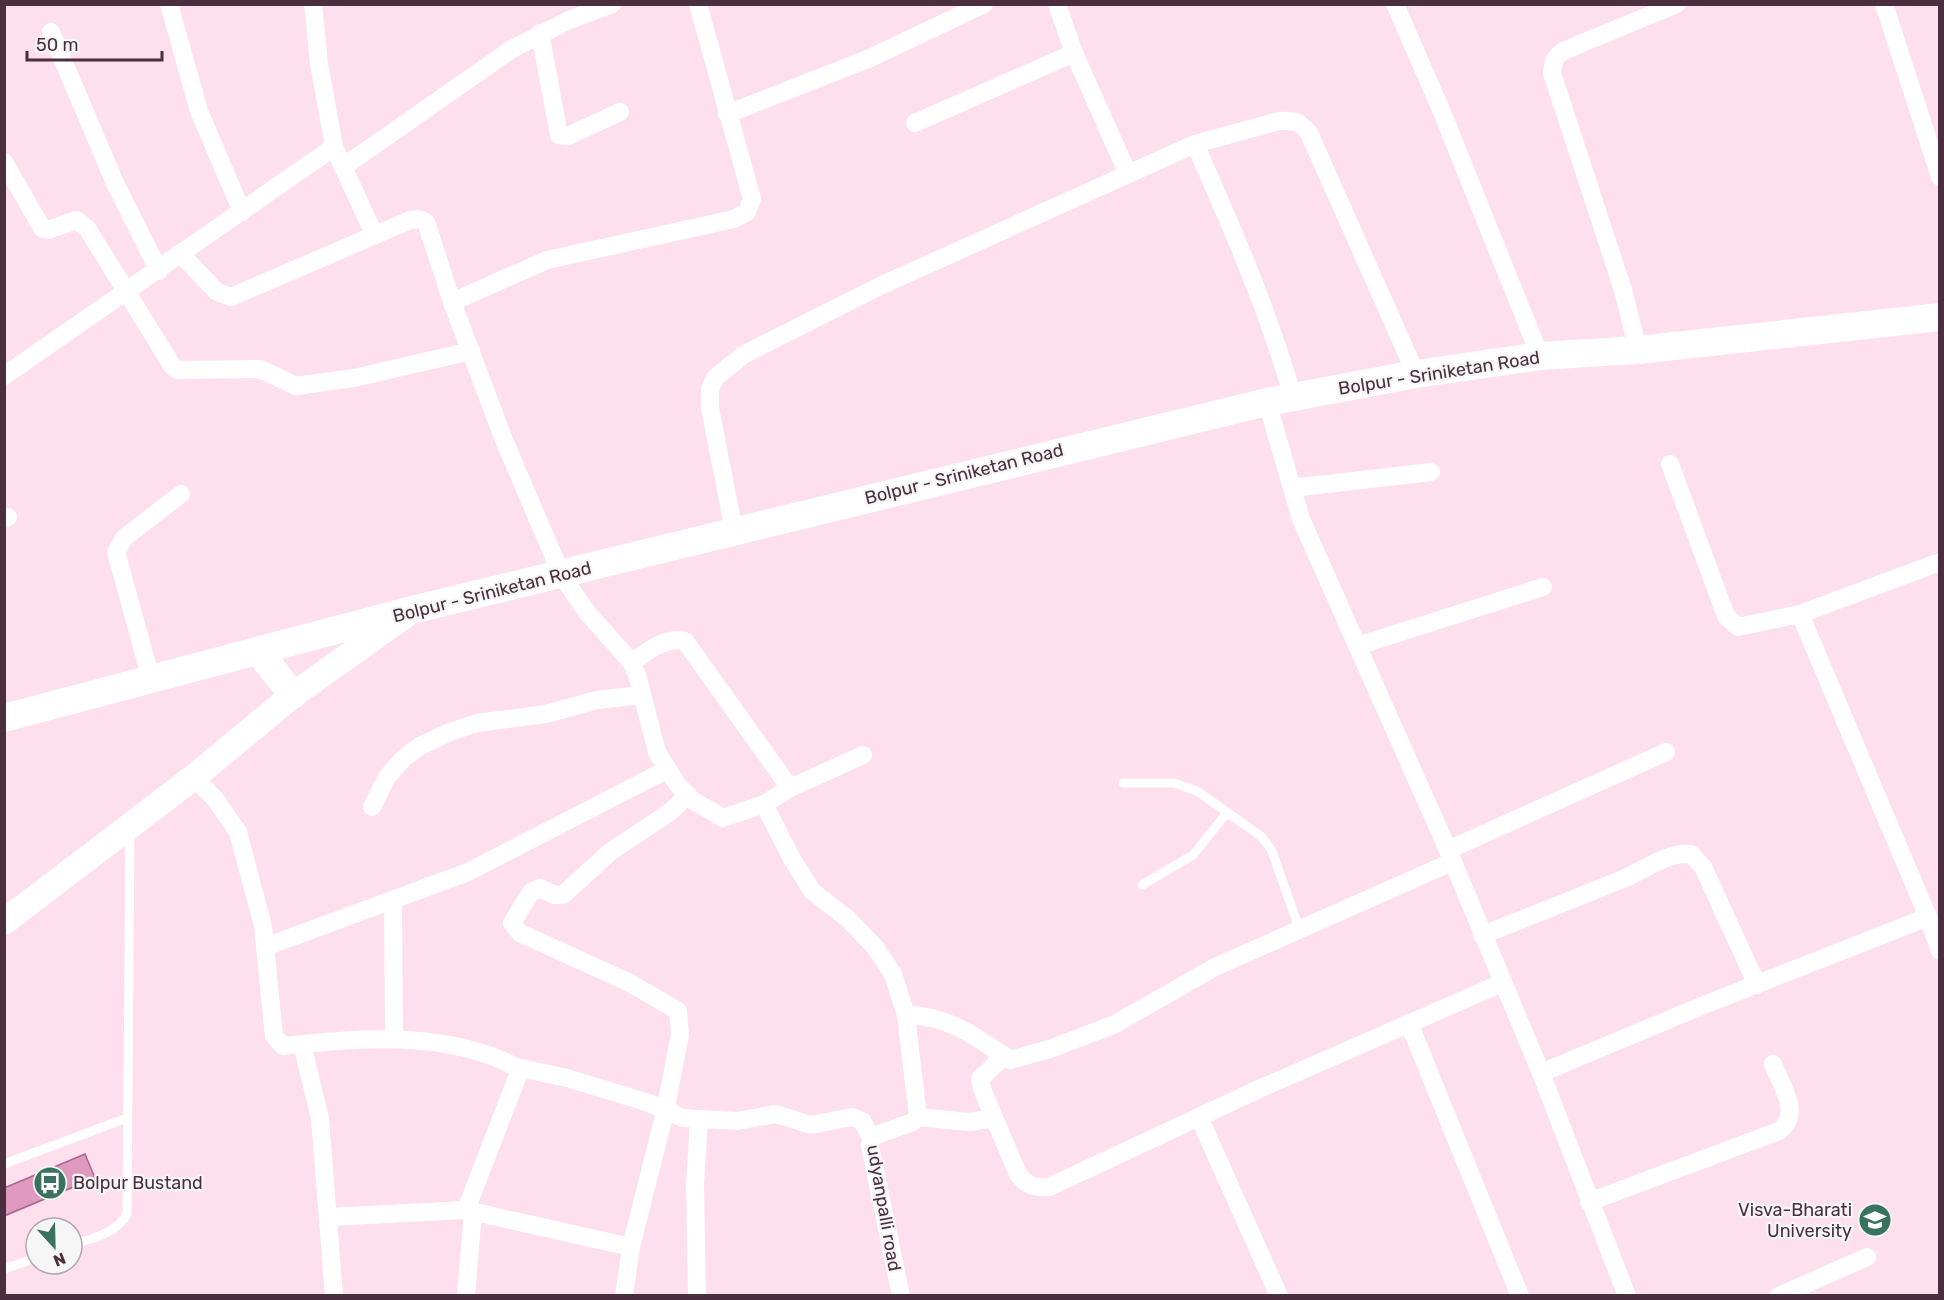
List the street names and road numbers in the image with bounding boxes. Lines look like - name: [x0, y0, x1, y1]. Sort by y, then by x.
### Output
- street label: Bolpur - Sriniketan Road: [1337, 346, 1541, 400]
- street label: Bolpur - Sriniketan Road: [862, 439, 1066, 509]
- street label: Bolpur - Sriniketan Road: [390, 557, 594, 627]
- street label: udyanpalli road: [862, 1143, 906, 1273]

